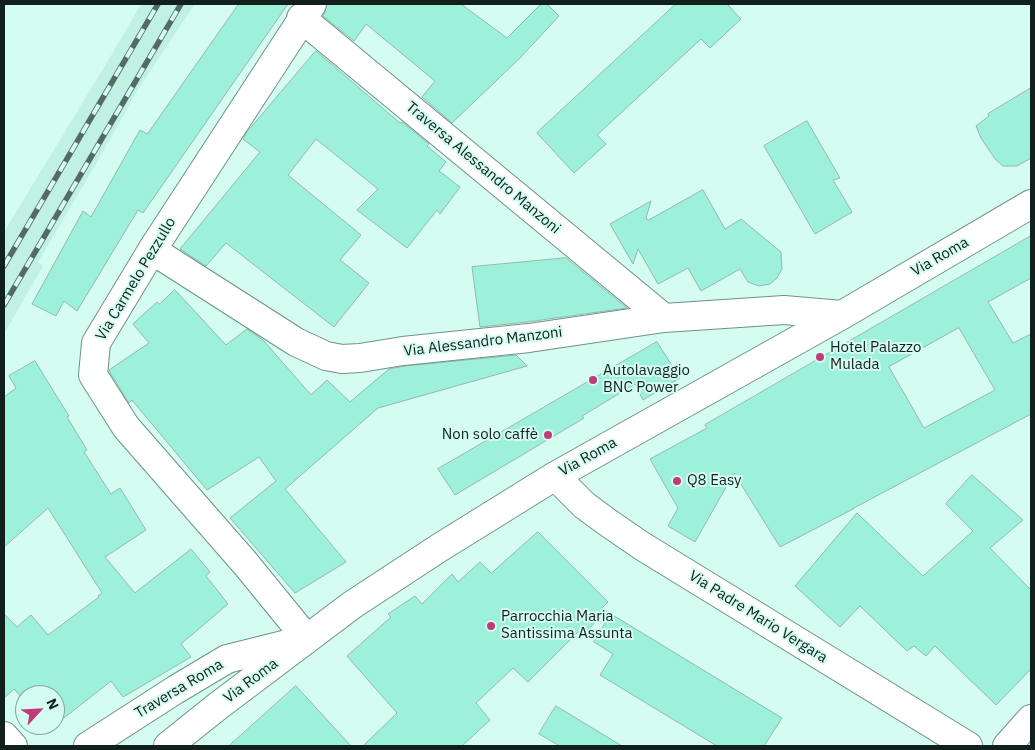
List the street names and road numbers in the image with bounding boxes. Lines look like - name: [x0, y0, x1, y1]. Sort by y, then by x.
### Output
- street label: Traversa Alessandro Manzoni: [402, 98, 564, 238]
- street label: Via Carmelo Pezzullo: [92, 214, 180, 344]
- street label: Via Roma: [908, 233, 972, 281]
- street label: Via Alessandro Manzoni: [403, 323, 563, 361]
- street label: Via Roma: [556, 434, 620, 480]
- street label: Via Padre Mario Vergara: [685, 567, 831, 667]
- street label: Via Roma: [220, 655, 282, 707]
- street label: Traversa Roma: [132, 656, 226, 722]

